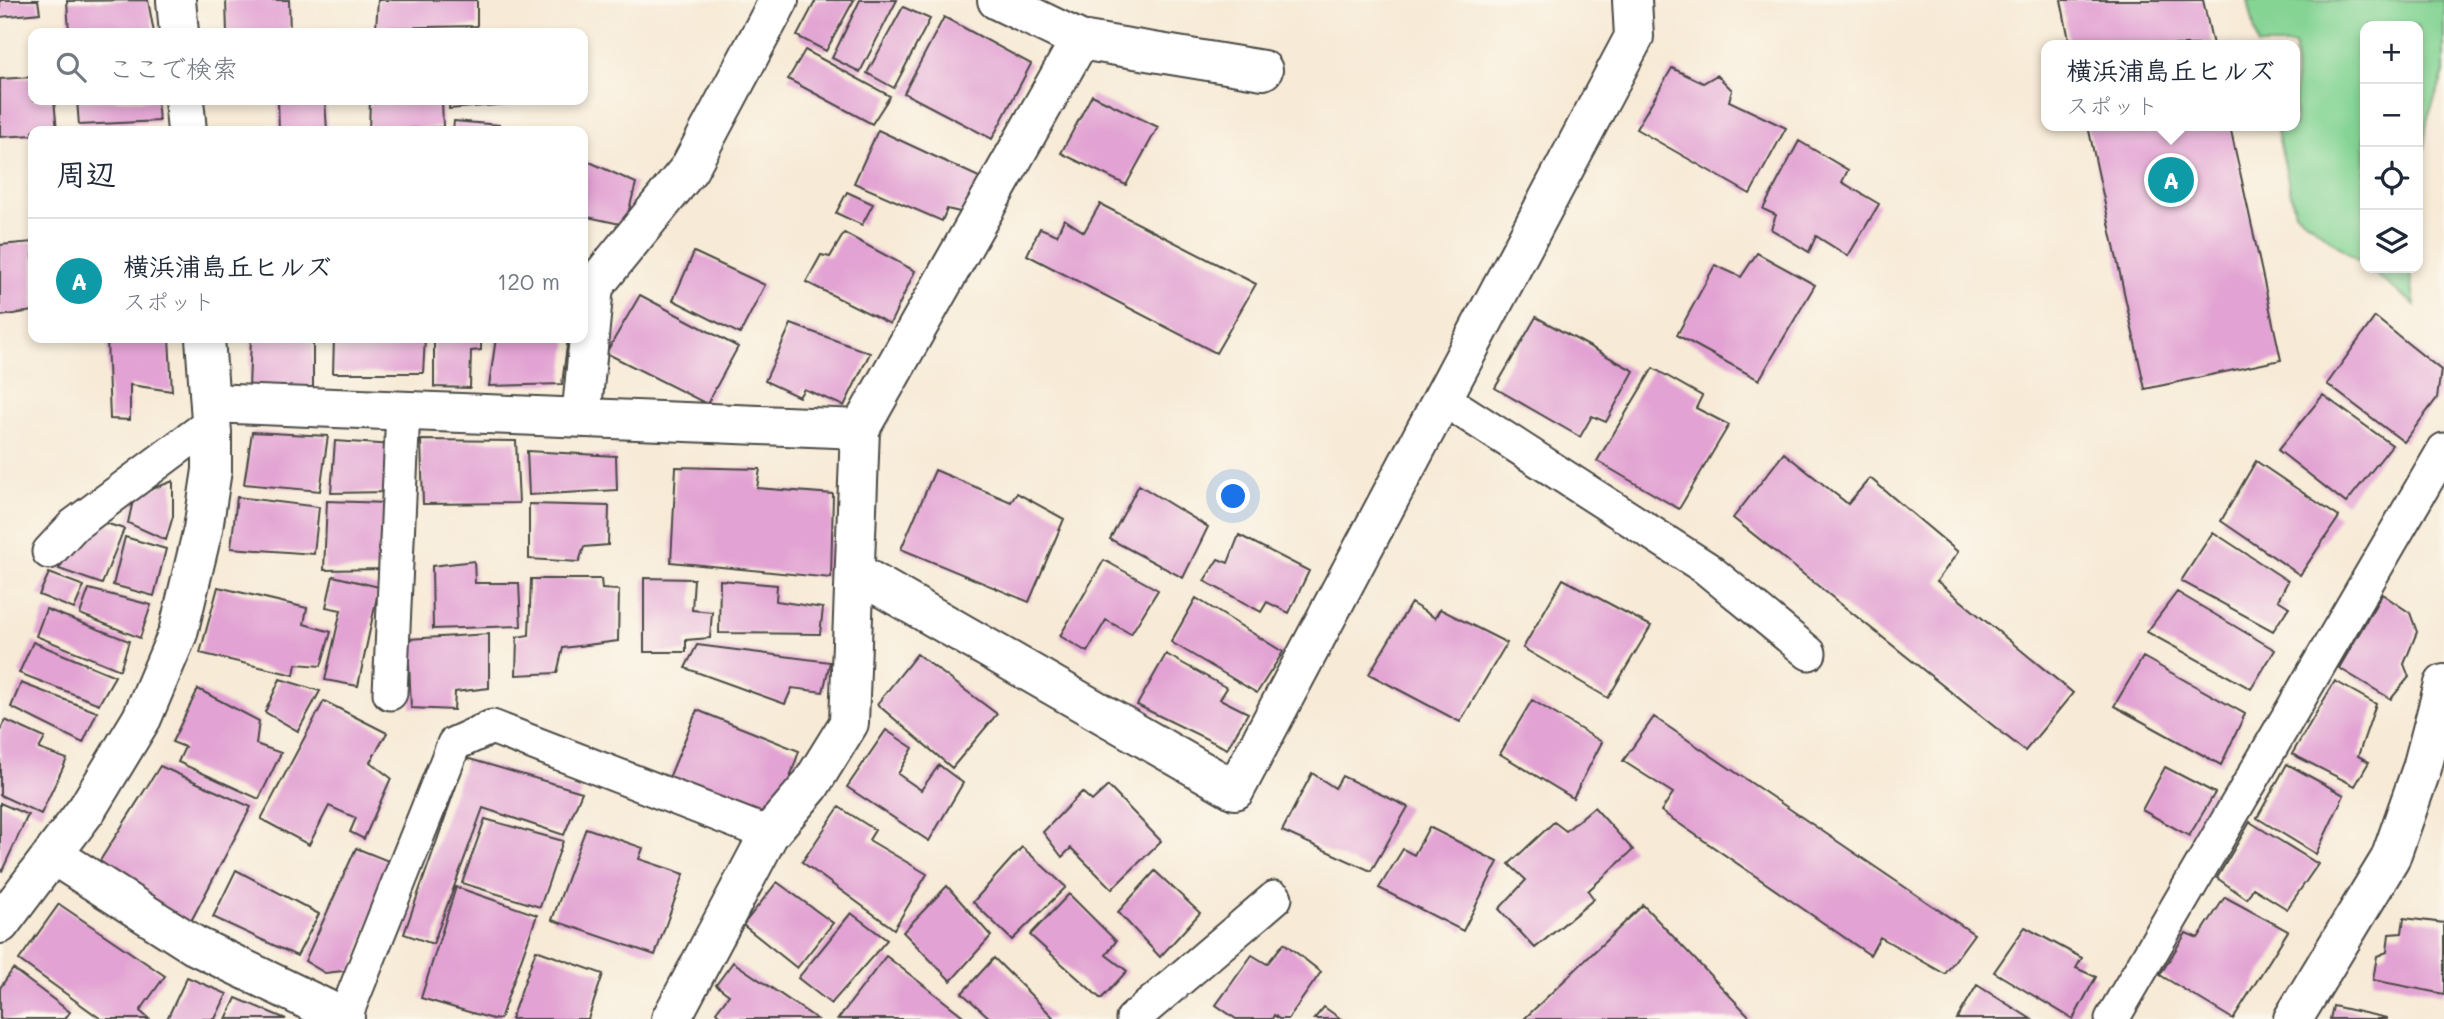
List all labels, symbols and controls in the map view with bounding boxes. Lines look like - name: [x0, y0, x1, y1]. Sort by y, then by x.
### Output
- map controls: [2360, 21, 2423, 273]
- button: +: [2360, 21, 2423, 84]
- search box: [28, 28, 588, 105]
- popup: [2041, 40, 2300, 131]
- icon: search: [52, 48, 90, 86]
- text: ここで検索: [108, 51, 238, 85]
- text: 横浜浦島丘ヒルズ: [2066, 53, 2275, 87]
- button: −: [2360, 84, 2423, 147]
- text: スポット: [2066, 90, 2158, 120]
- button: locate: [2360, 147, 2423, 210]
- text: 周辺: [56, 153, 116, 193]
- pin: A: [2148, 154, 2194, 206]
- button: layers: [2360, 210, 2423, 273]
- text: 横浜浦島丘ヒルズ: [123, 249, 332, 283]
- text: A: [71, 266, 87, 296]
- text: 120 m: [497, 266, 560, 296]
- text: スポット: [123, 286, 215, 316]
- your location: [1216, 479, 1250, 513]

